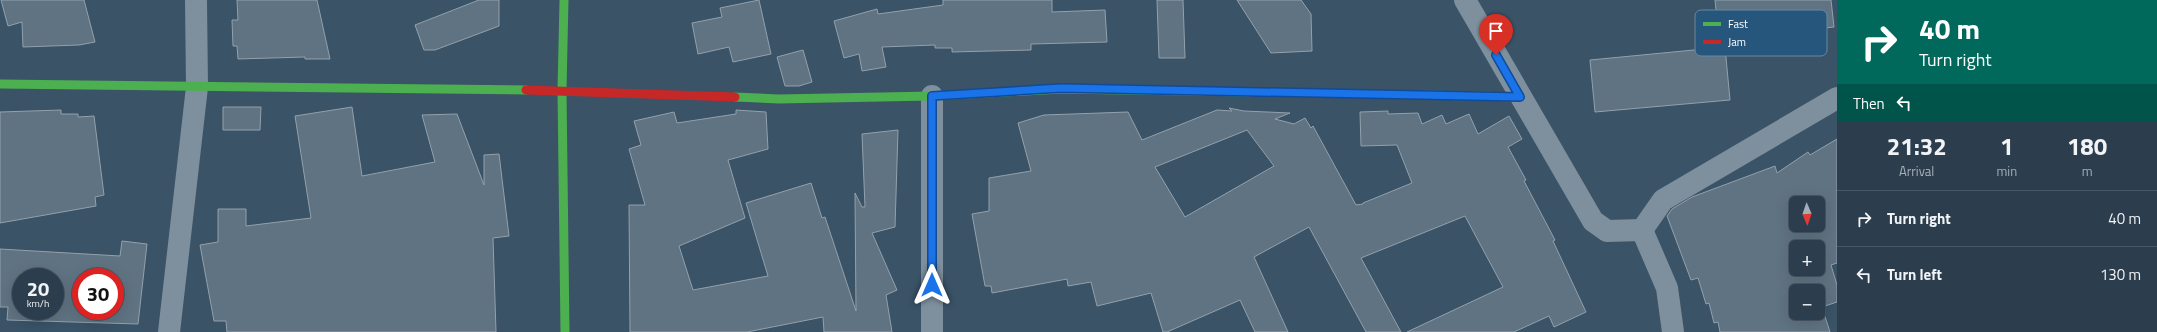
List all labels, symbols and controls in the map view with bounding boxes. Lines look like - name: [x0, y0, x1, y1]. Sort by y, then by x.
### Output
- text: 40 m: [1919, 7, 1980, 50]
- legend: [1695, 10, 1827, 56]
- pin: [1479, 14, 1513, 55]
- text: Fast: [1728, 16, 1748, 32]
- icon: right: [1853, 16, 1905, 68]
- icon: arrive: [1485, 20, 1507, 42]
- text: Jam: [1728, 34, 1746, 50]
- text: Turn right: [1919, 46, 1992, 73]
- text: Then: [1853, 92, 1885, 115]
- icon: left: [1893, 92, 1915, 114]
- text: 21:32: [1887, 128, 1947, 164]
- text: 1: [2000, 128, 2014, 164]
- text: 180: [2067, 128, 2107, 164]
- text: Arrival: [1899, 161, 1934, 181]
- text: min: [1996, 161, 2017, 181]
- text: m: [2082, 161, 2093, 181]
- north arrow: [1789, 196, 1825, 232]
- map controls: [1789, 196, 1825, 320]
- text: Turn right: [1887, 207, 1951, 230]
- text: 40 m: [2108, 207, 2141, 230]
- icon: right: [1853, 208, 1875, 230]
- button: +: [1789, 240, 1825, 276]
- text: Turn left: [1887, 263, 1942, 286]
- text: 130 m: [2100, 263, 2141, 286]
- position arrow: [911, 264, 953, 306]
- icon: left: [1853, 264, 1875, 286]
- speed limit sign: 30: [72, 268, 124, 320]
- text: 20: [27, 273, 49, 304]
- button: −: [1789, 284, 1825, 320]
- text: km/h: [27, 296, 49, 311]

